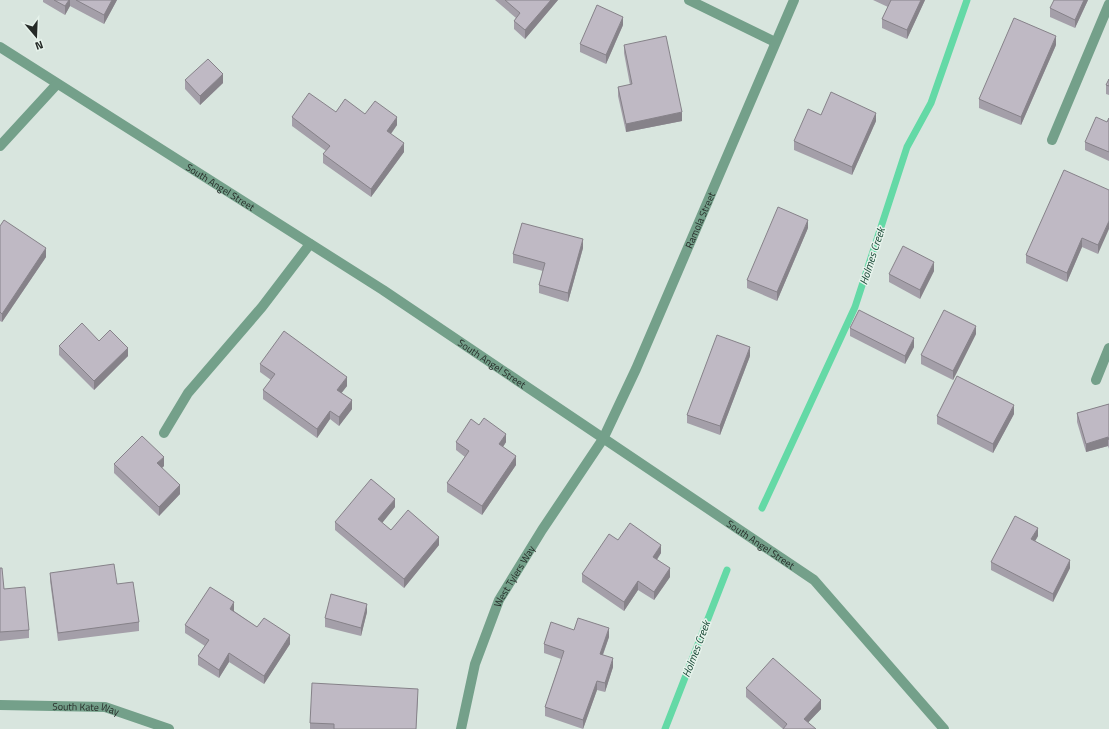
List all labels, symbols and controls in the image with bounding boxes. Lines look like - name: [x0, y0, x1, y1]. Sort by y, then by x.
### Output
- north arrow: [16, 16, 56, 56]
- text: N: [33, 37, 45, 54]
- street label: South Angel Street: [183, 159, 258, 215]
- street label: Ramola Street: [681, 189, 719, 251]
- water label: Holmes Creek: [855, 224, 889, 287]
- street label: South Angel Street: [455, 335, 529, 392]
- street label: South Angel Street: [724, 516, 798, 573]
- street label: West Tylers Way: [490, 542, 538, 609]
- water label: Holmes Creek: [678, 617, 714, 680]
- street label: South Kate Way: [52, 698, 121, 719]

